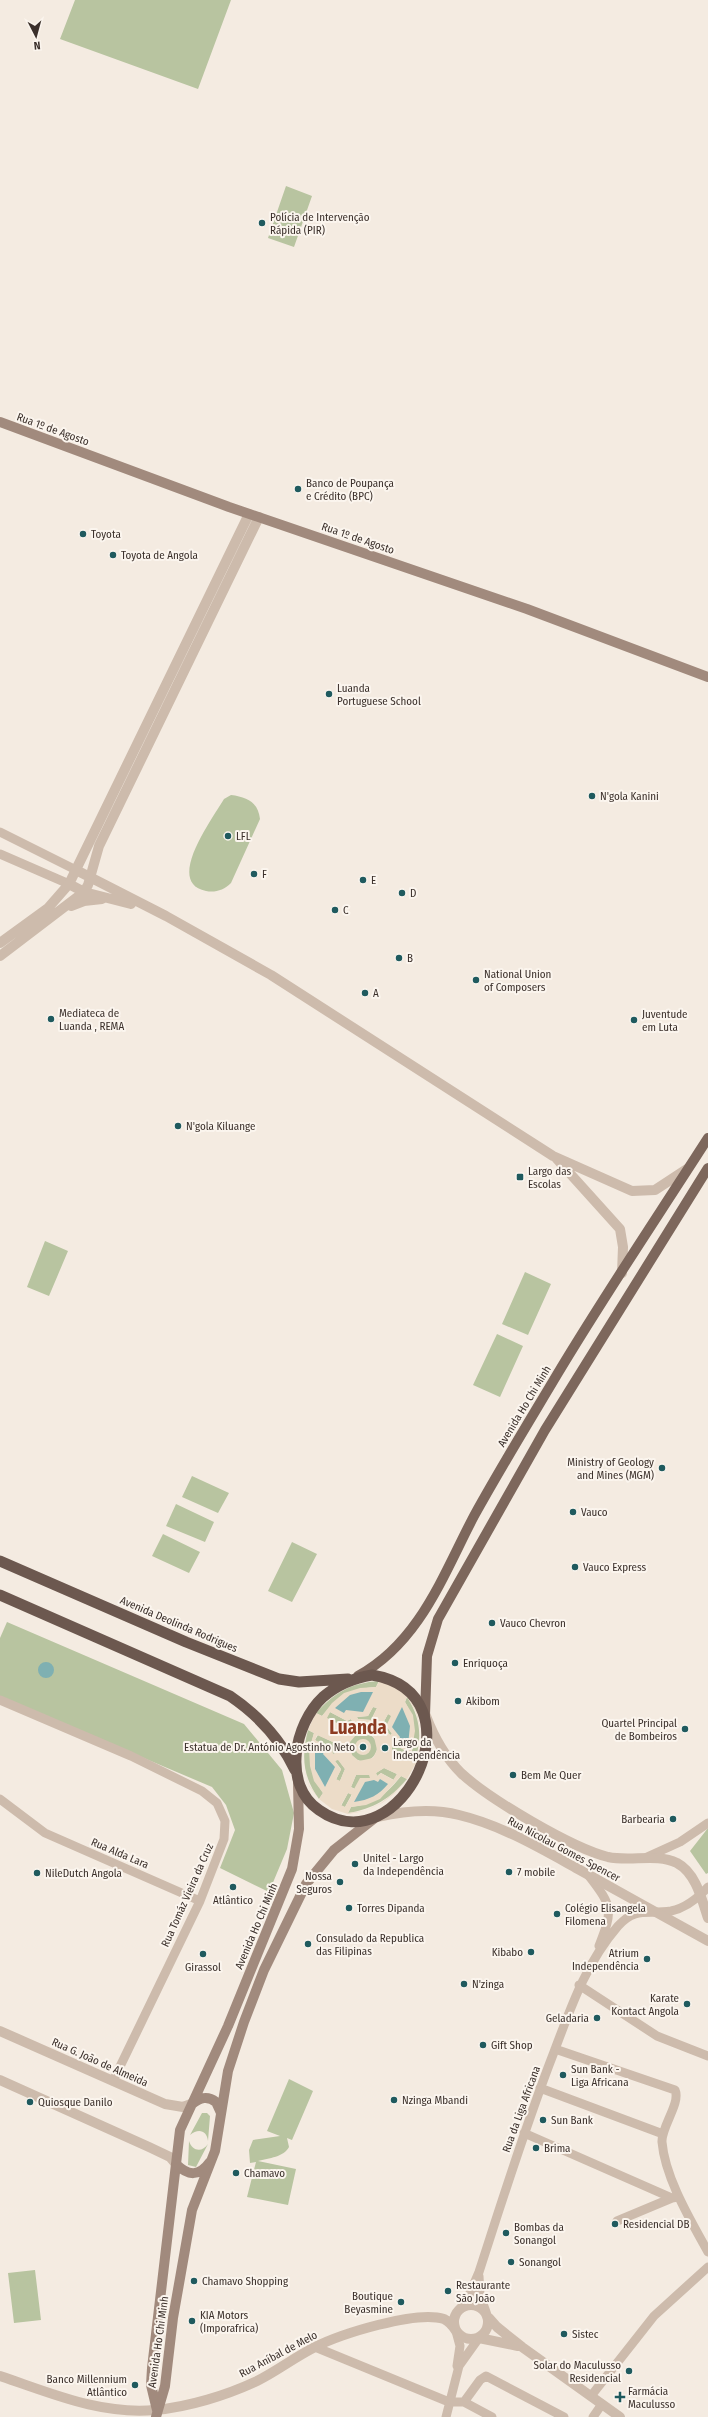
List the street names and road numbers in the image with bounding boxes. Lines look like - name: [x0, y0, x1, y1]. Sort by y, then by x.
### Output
- street label: Rua 1º de Agosto: [15, 410, 91, 449]
- street label: Rua 1º de Agosto: [320, 520, 396, 557]
- street label: Avenida Ho Chi Minh: [495, 1363, 554, 1449]
- street label: Avenida Deolinda Rodrigues: [118, 1594, 240, 1655]
- street label: Rua Nicolau Gomes Spencer: [505, 1814, 622, 1885]
- street label: Rua Alda Lara: [89, 1835, 151, 1871]
- street label: Rua Tomáz Vieira da Cruz: [159, 1841, 216, 1949]
- street label: Avenida Ho Chi Minh: [232, 1881, 280, 1971]
- street label: Rua G. João de Almeida: [50, 2035, 150, 2090]
- street label: Rua da Liga Africana: [500, 2064, 543, 2154]
- street label: Avenida Ho Chi Minh: [146, 2295, 171, 2389]
- street label: Rua Aníbal de Melo: [237, 2328, 320, 2380]

